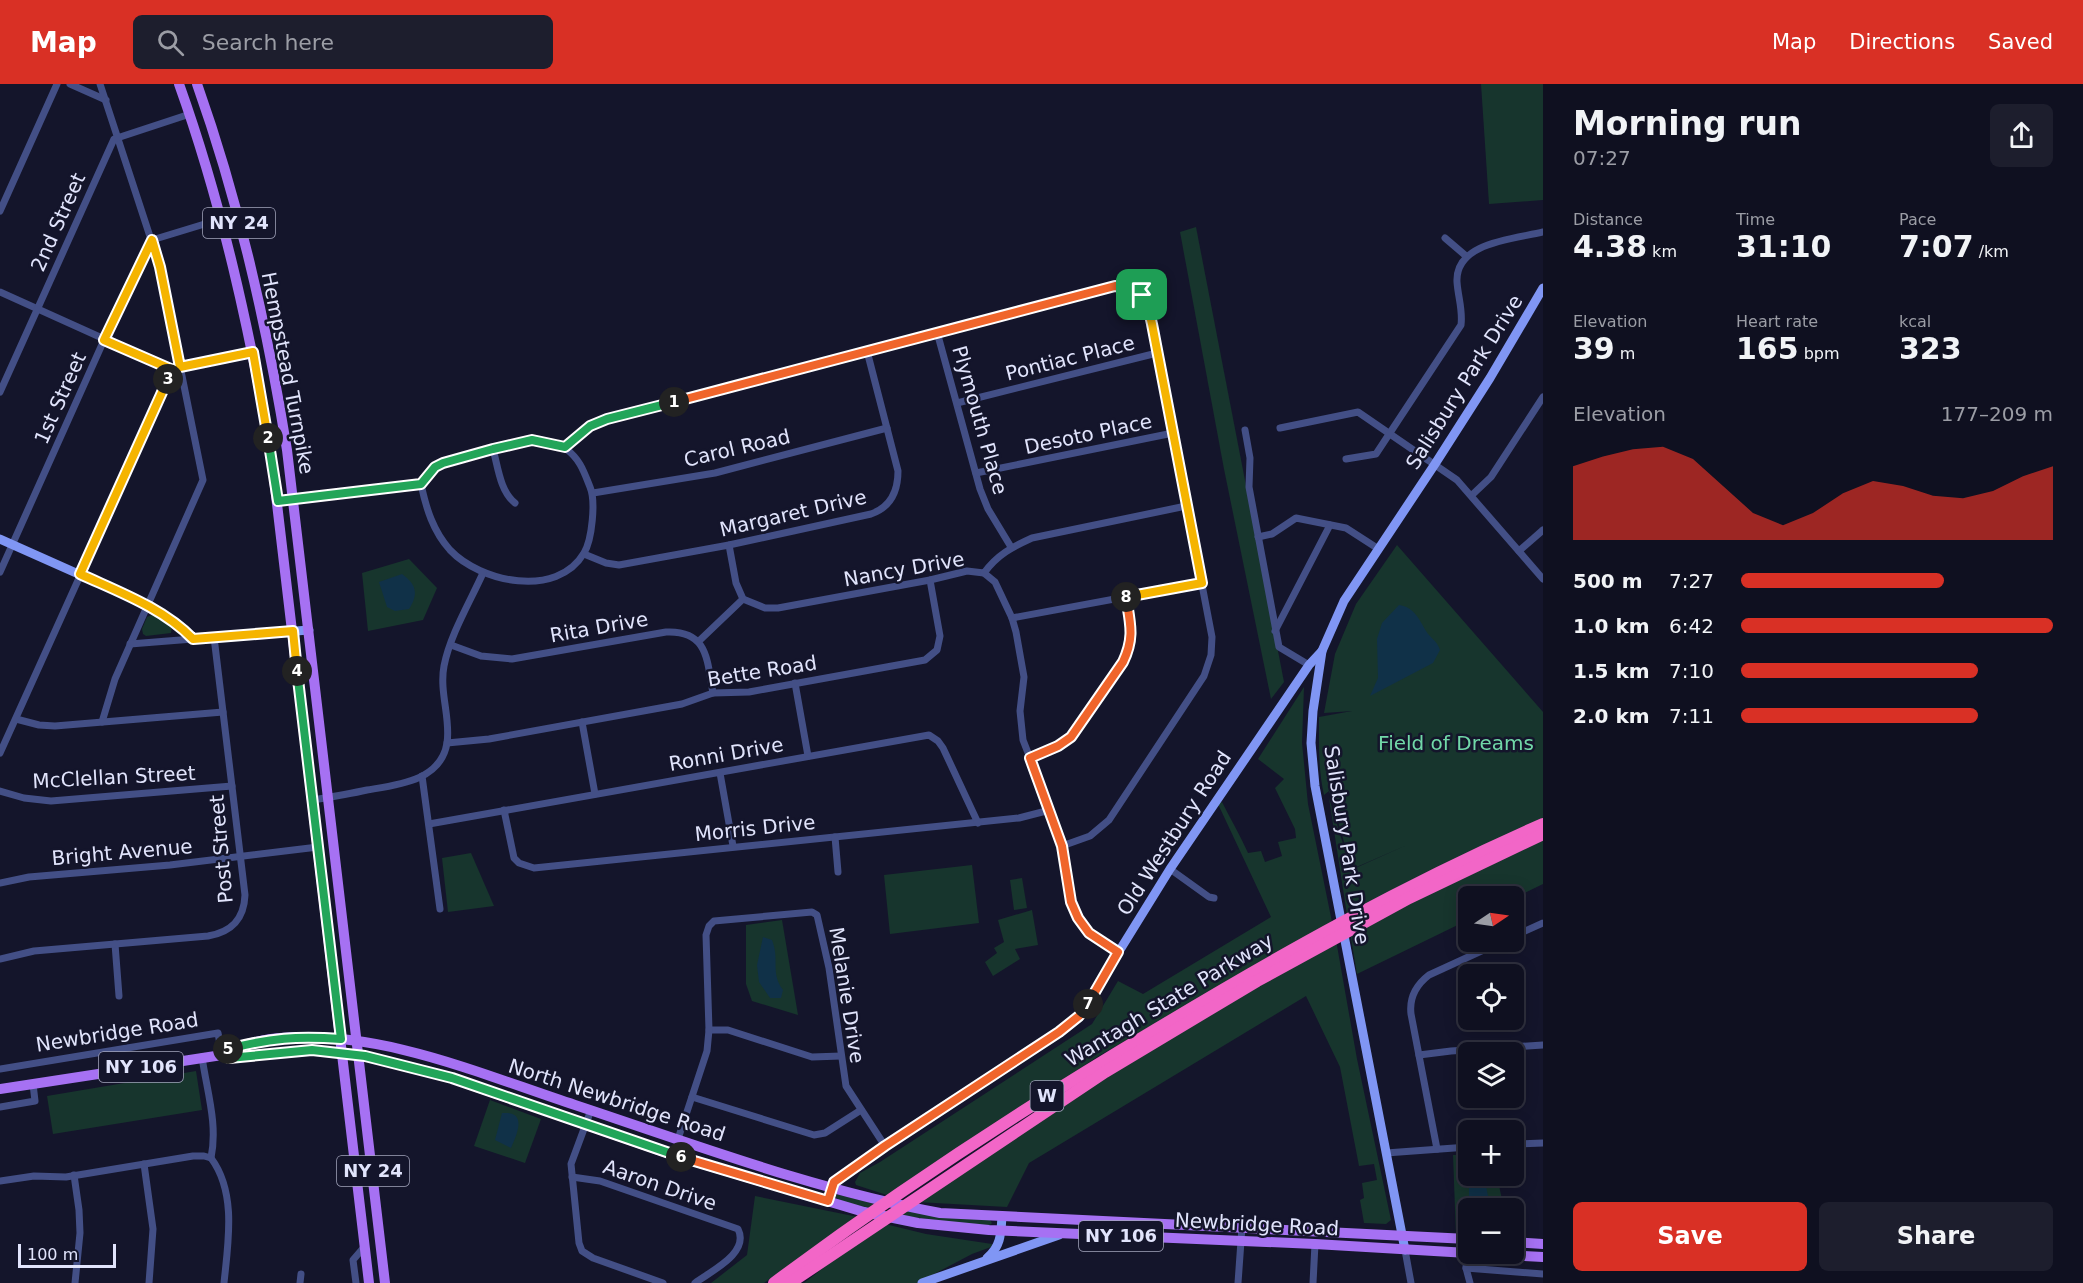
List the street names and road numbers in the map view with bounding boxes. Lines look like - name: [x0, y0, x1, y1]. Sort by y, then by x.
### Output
- street label: 2nd Street: [26, 169, 90, 275]
- road number: NY 24: [203, 208, 275, 238]
- street label: Hempstead Turnpike: [257, 270, 319, 476]
- street label: Salisbury Park Drive: [1401, 290, 1527, 474]
- street label: Pontiac Place: [1003, 330, 1137, 386]
- street label: Plymouth Place: [947, 343, 1013, 497]
- street label: 1st Street: [29, 348, 91, 448]
- street label: Desoto Place: [1022, 409, 1154, 459]
- street label: Carol Road: [682, 424, 792, 472]
- street label: Margaret Drive: [717, 484, 869, 542]
- street label: Nancy Drive: [842, 547, 966, 591]
- street label: Rita Drive: [548, 607, 650, 647]
- street label: Bette Road: [706, 650, 818, 692]
- street label: Ronni Drive: [667, 732, 785, 776]
- street label: Salisbury Park Drive: [1319, 744, 1375, 946]
- street label: Old Westbury Road: [1112, 746, 1236, 920]
- street label: McClellan Street: [32, 761, 196, 793]
- street label: Post Street: [204, 794, 238, 904]
- street label: Morris Drive: [693, 810, 817, 846]
- street label: Bright Avenue: [51, 834, 193, 870]
- street label: Melanie Drive: [824, 925, 870, 1065]
- street label: Wantagh State Parkway: [1061, 928, 1277, 1072]
- street label: Newbridge Road: [34, 1007, 200, 1057]
- road number: NY 106: [99, 1052, 183, 1082]
- street label: North Newbridge Road: [506, 1054, 728, 1146]
- road number: W: [1030, 1081, 1064, 1111]
- street label: Aaron Drive: [600, 1154, 720, 1216]
- road number: NY 24: [337, 1156, 409, 1186]
- street label: Newbridge Road: [1174, 1208, 1340, 1240]
- road number: NY 106: [1079, 1221, 1163, 1251]

